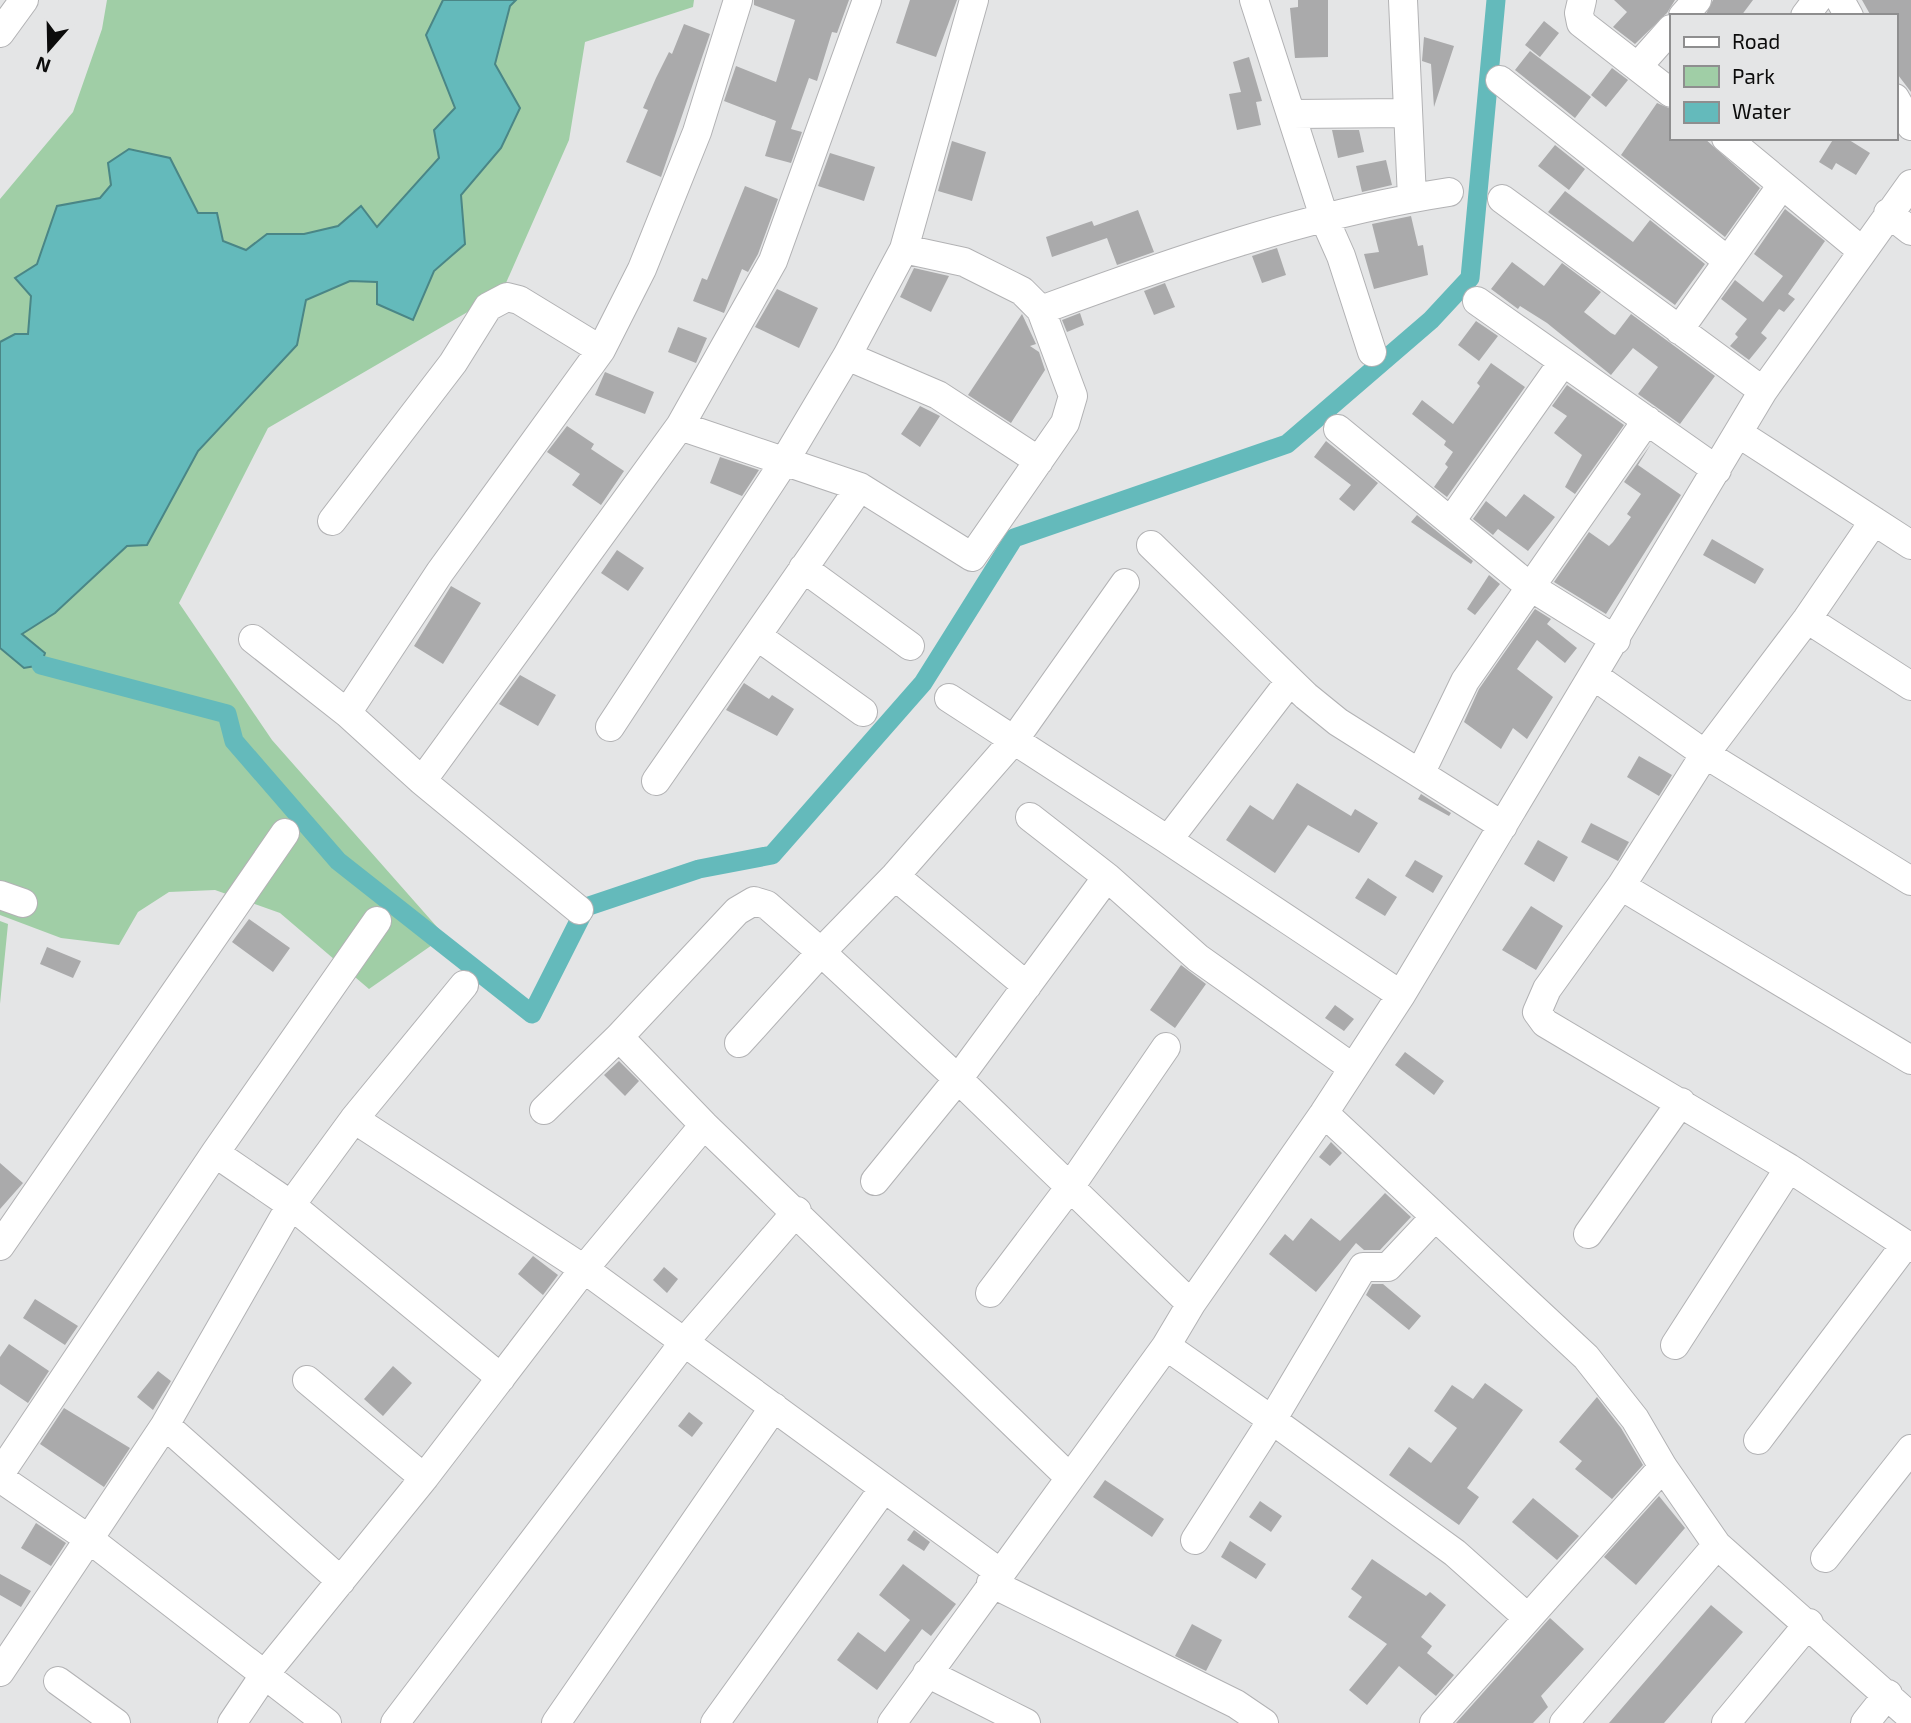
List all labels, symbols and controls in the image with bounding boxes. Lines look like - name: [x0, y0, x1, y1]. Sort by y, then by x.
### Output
- north arrow: [14, 14, 84, 84]
- legend: [1670, 14, 1897, 140]
- text: Road: [1732, 28, 1780, 53]
- text: N: [33, 52, 53, 79]
- text: Park: [1732, 63, 1775, 88]
- text: Water: [1732, 98, 1791, 123]

